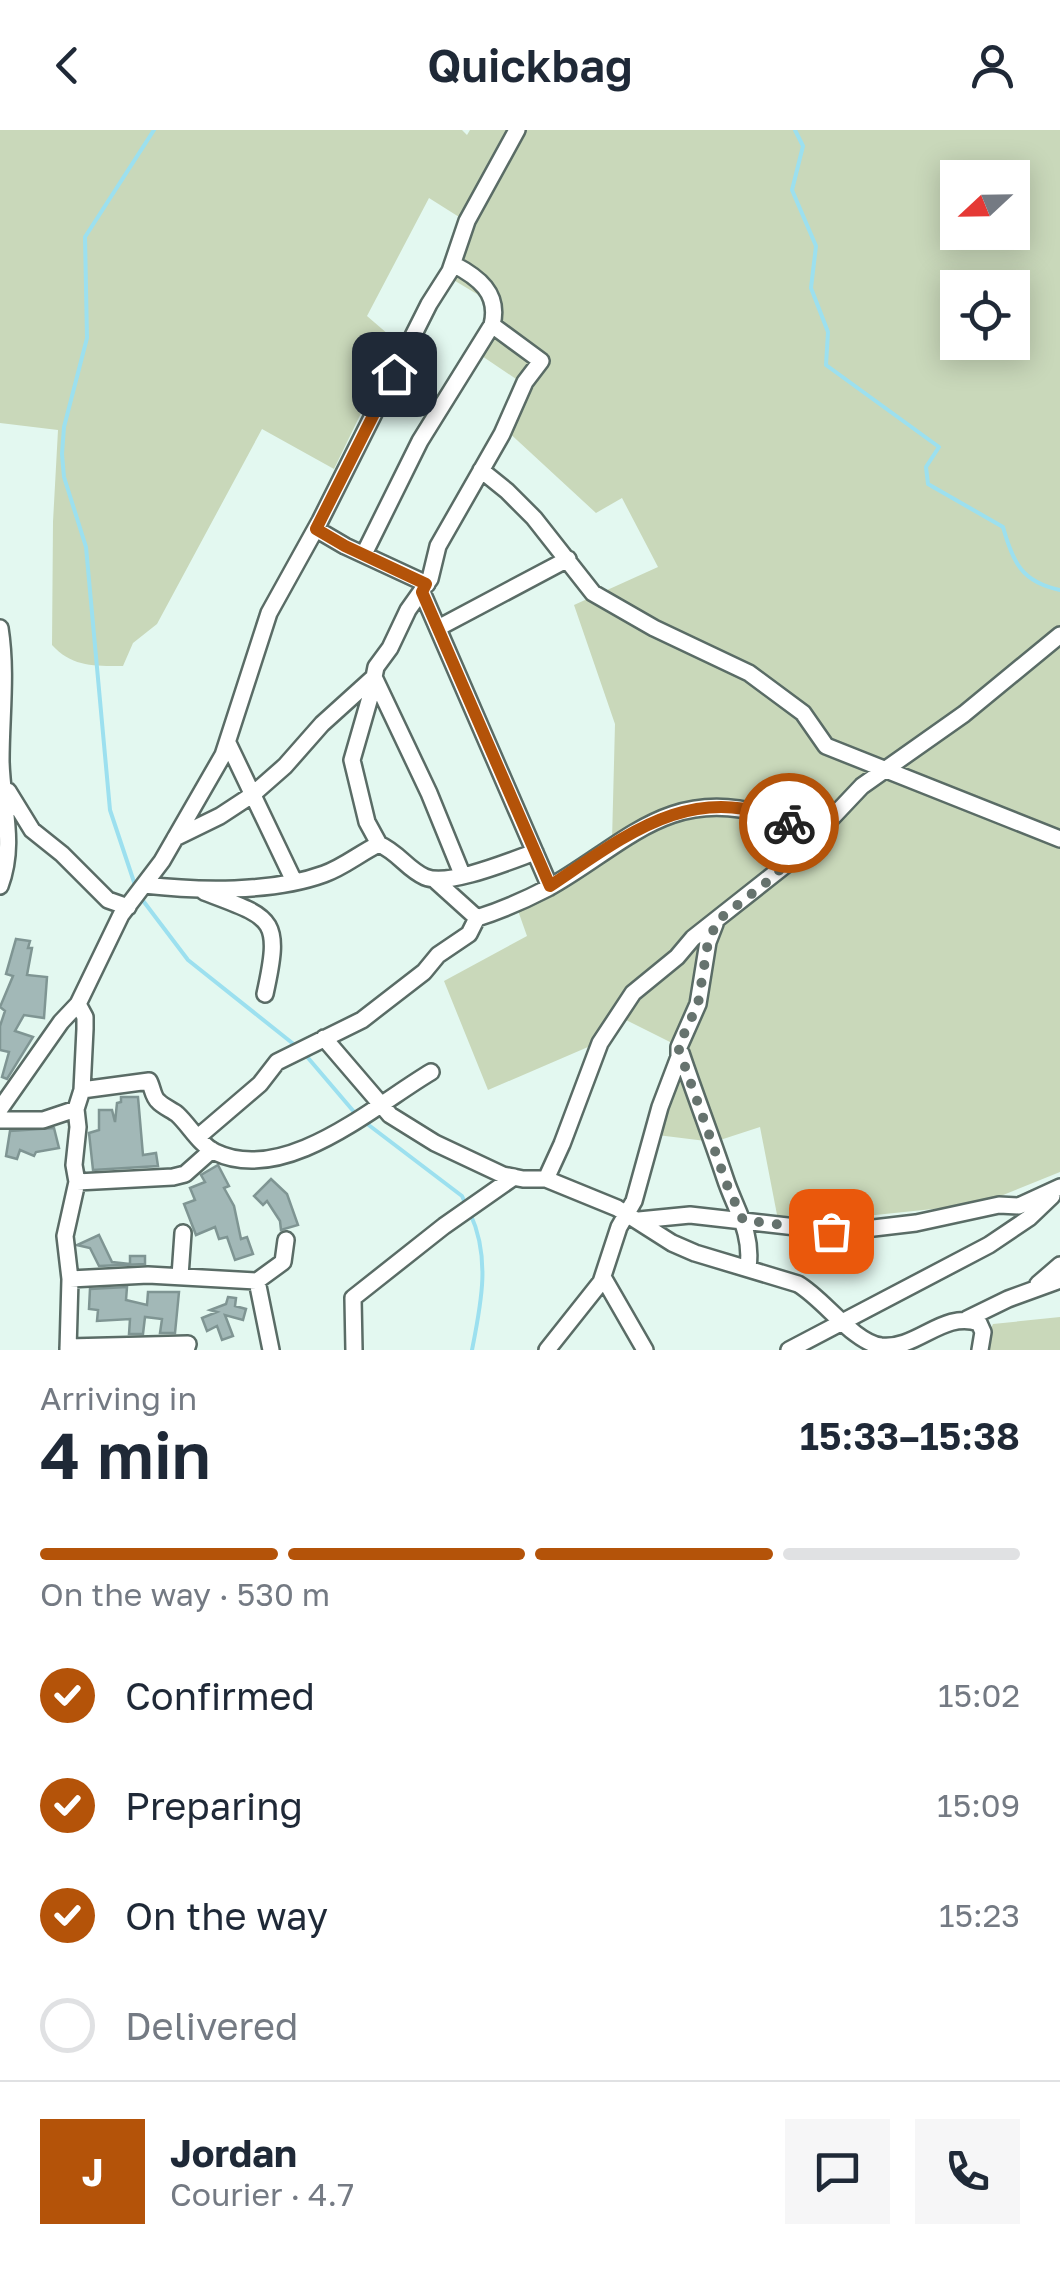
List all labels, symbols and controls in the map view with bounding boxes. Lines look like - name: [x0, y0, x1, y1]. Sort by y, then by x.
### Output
- icon: back: [40, 38, 95, 93]
- text: Quickbag: [427, 38, 633, 92]
- icon: person: [965, 38, 1020, 93]
- north arrow: [940, 160, 1030, 250]
- map controls: [940, 160, 1030, 360]
- button: locate: [940, 270, 1030, 360]
- pin: [352, 332, 437, 417]
- icon: home: [367, 347, 422, 402]
- courier: [739, 773, 839, 873]
- icon: bike: [762, 796, 817, 851]
- pin: [789, 1189, 874, 1274]
- icon: bag: [804, 1204, 859, 1259]
- text: Arriving in: [40, 1379, 197, 1417]
- text: 15:33–15:38: [800, 1413, 1020, 1458]
- text: 4 min: [40, 1415, 211, 1493]
- text: On the way · 530 m: [40, 1575, 330, 1613]
- icon: check: [40, 1668, 95, 1723]
- text: Confirmed: [125, 1673, 315, 1718]
- text: 15:02: [938, 1676, 1020, 1714]
- icon: check: [40, 1778, 95, 1833]
- text: Preparing: [125, 1783, 303, 1828]
- text: 15:09: [937, 1786, 1020, 1824]
- icon: check: [40, 1888, 95, 1943]
- text: On the way: [125, 1893, 328, 1938]
- text: 15:23: [939, 1896, 1020, 1934]
- text: Delivered: [125, 2003, 298, 2048]
- button: chat: [785, 2119, 890, 2224]
- button: phone: [915, 2119, 1020, 2224]
- text: Jordan: [170, 2130, 297, 2175]
- text: J: [82, 2149, 103, 2194]
- text: Courier · 4.7: [170, 2175, 354, 2213]

